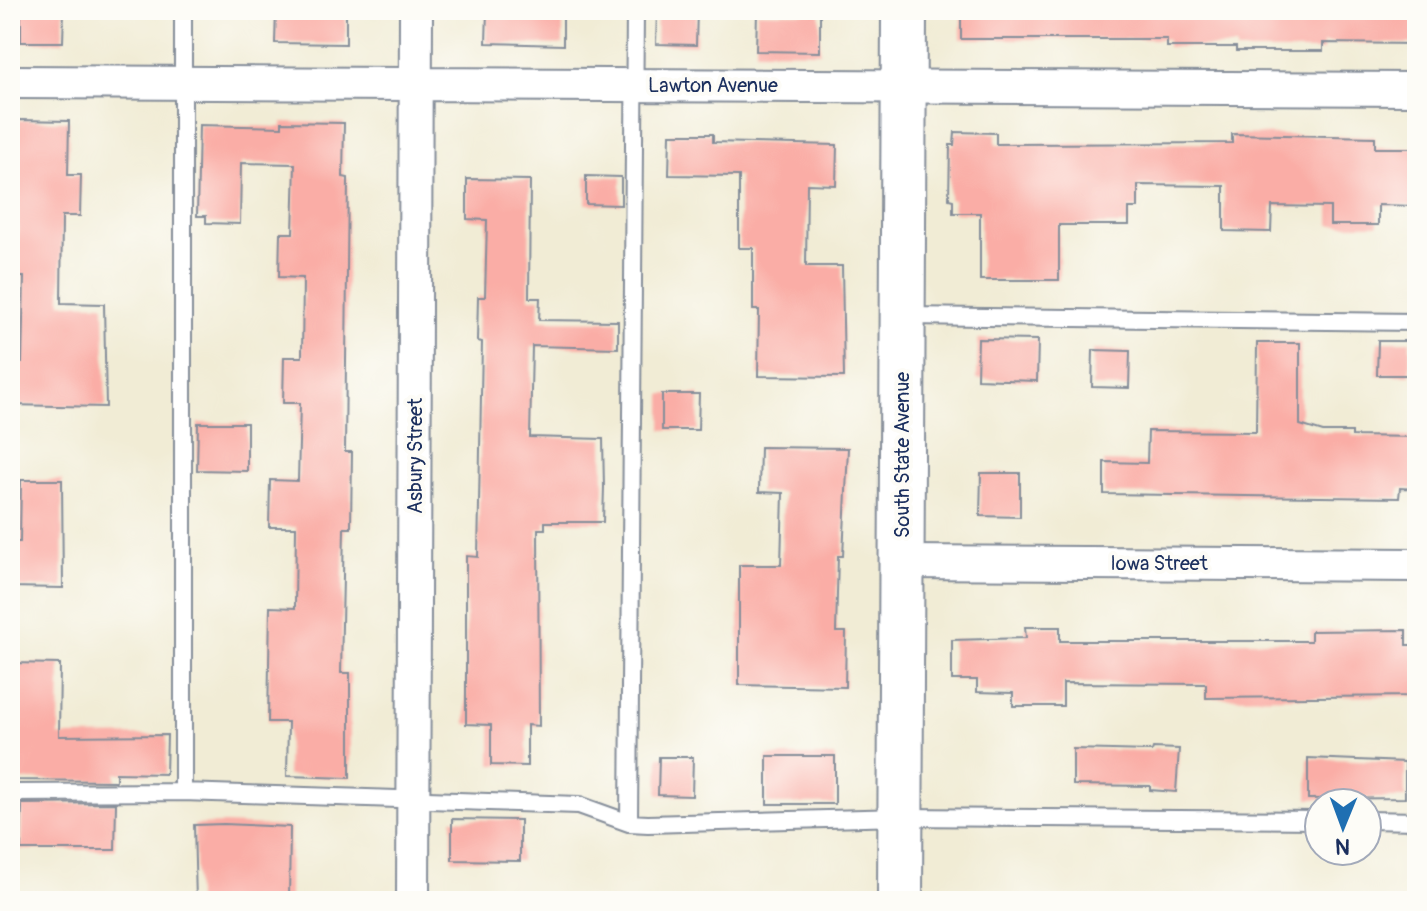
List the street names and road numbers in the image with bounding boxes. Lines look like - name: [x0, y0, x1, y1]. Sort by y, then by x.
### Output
- street label: Lawton Avenue: [648, 73, 778, 98]
- street label: South State Avenue: [890, 372, 915, 538]
- street label: Asbury Street: [403, 397, 428, 514]
- street label: Iowa Street: [1110, 551, 1209, 576]

